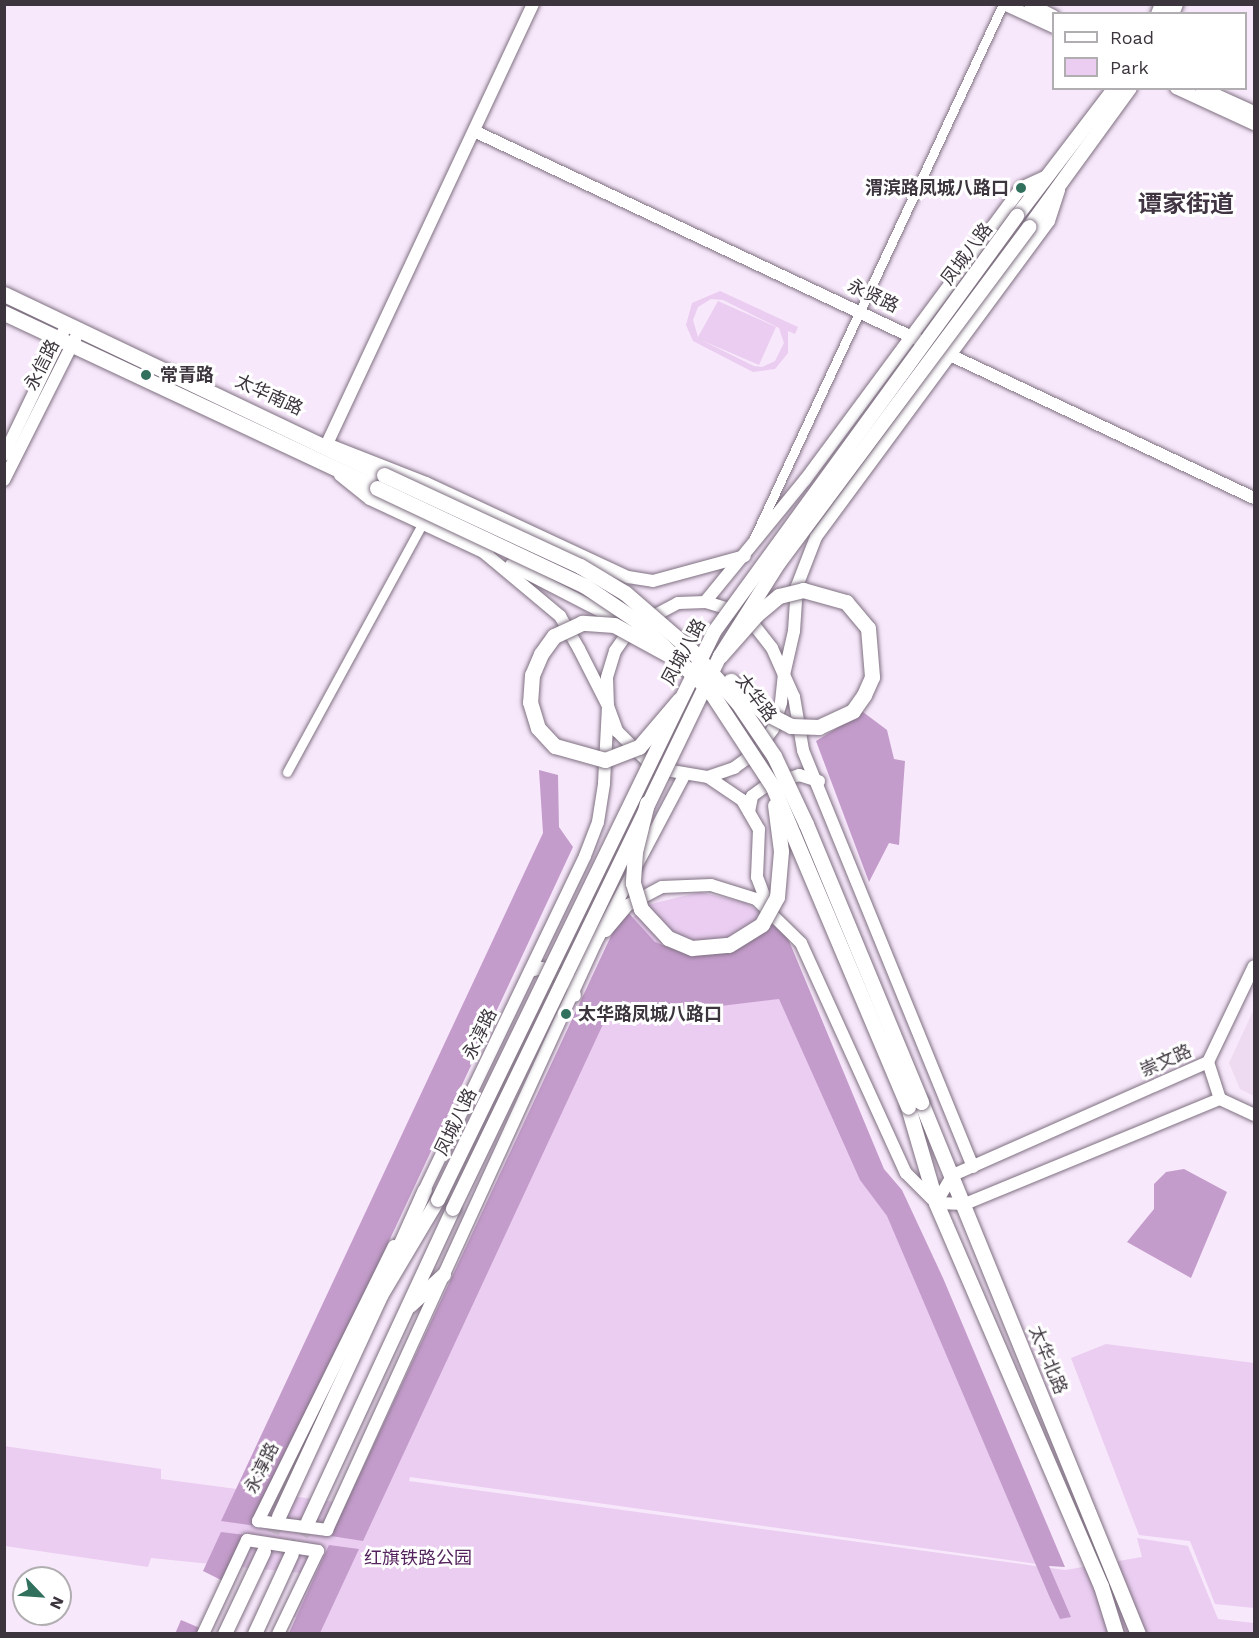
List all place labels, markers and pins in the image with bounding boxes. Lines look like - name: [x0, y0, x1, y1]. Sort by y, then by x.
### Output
- place label: 渭滨路凤城八路口: [865, 177, 1009, 199]
- marker: 渭滨路凤城八路口: [1014, 181, 1028, 195]
- place label: 常青路: [160, 364, 214, 386]
- marker: 常青路: [137, 366, 155, 384]
- place label: 太华路凤城八路口: [578, 1003, 722, 1025]
- marker: 太华路凤城八路口: [559, 1007, 573, 1021]

